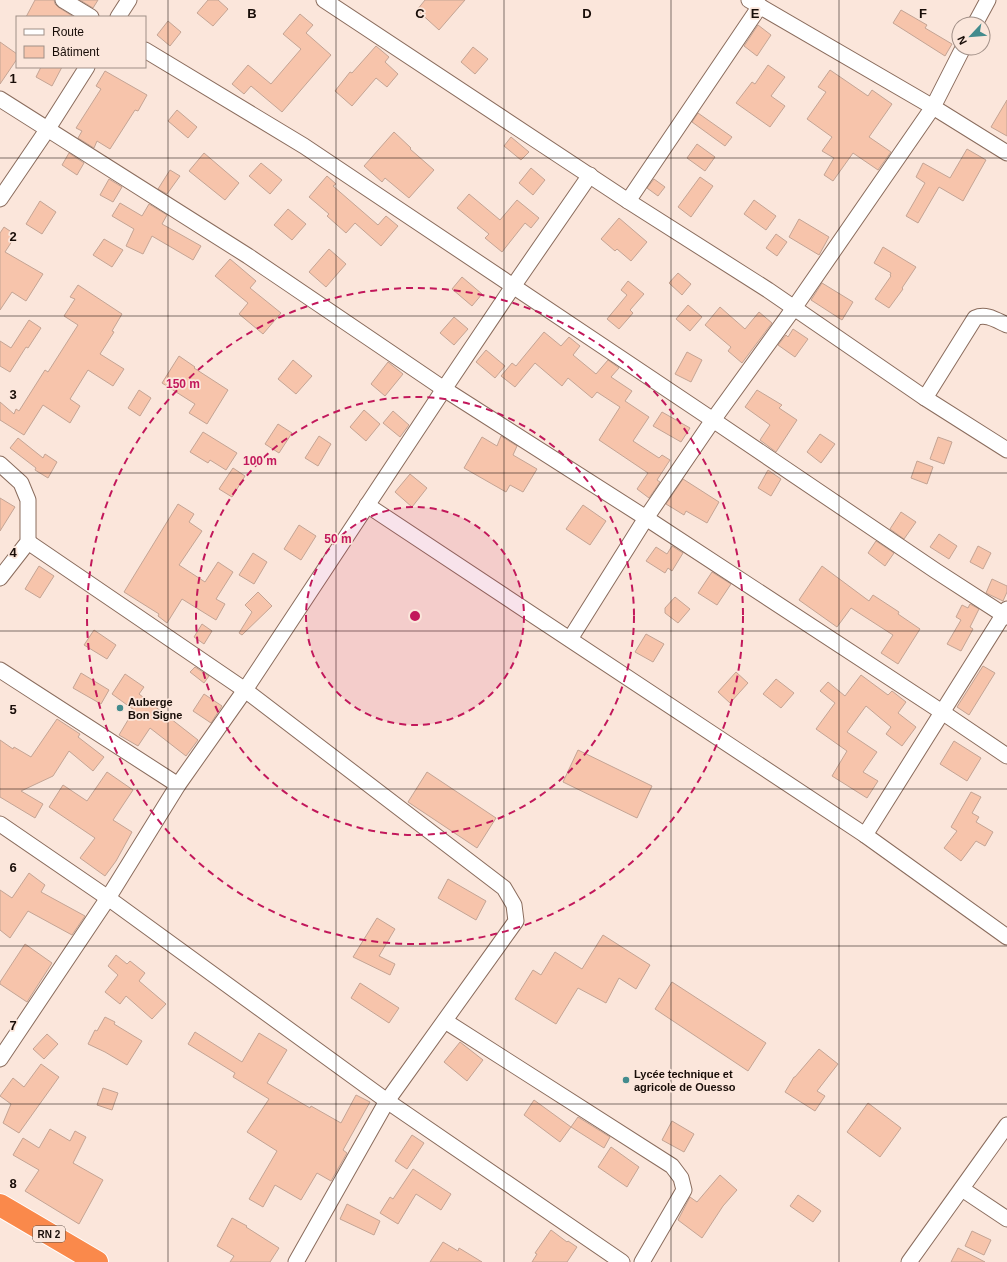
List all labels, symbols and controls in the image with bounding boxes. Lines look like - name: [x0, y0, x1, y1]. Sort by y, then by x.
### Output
- text: B: [247, 6, 257, 21]
- text: C: [415, 6, 425, 21]
- text: D: [582, 6, 592, 21]
- text: E: [751, 6, 760, 21]
- text: F: [919, 6, 927, 21]
- legend: [16, 16, 146, 68]
- north arrow: [951, 16, 991, 56]
- text: Route: [52, 25, 84, 39]
- text: N: [955, 34, 969, 47]
- text: Bâtiment: [52, 45, 100, 59]
- text: 1: [9, 71, 17, 86]
- text: 2: [9, 229, 17, 244]
- text: 150 m: [166, 377, 200, 391]
- text: 3: [9, 387, 17, 402]
- text: 100 m: [243, 454, 277, 468]
- text: 50 m: [324, 532, 352, 546]
- text: 4: [9, 545, 17, 560]
- centre of rings: [408, 609, 422, 623]
- place label: Auberge Bon Signe: [128, 696, 182, 721]
- text: 5: [9, 702, 17, 717]
- marker: Auberge Bon Signe: [115, 703, 125, 713]
- text: 6: [9, 860, 17, 875]
- text: 7: [9, 1018, 17, 1033]
- place label: Lycée technique et agricole de Ouesso: [634, 1068, 736, 1093]
- marker: Lycée technique et agricole de Ouesso: [621, 1075, 631, 1085]
- text: 8: [9, 1176, 17, 1191]
- road number: RN 2: [33, 1226, 65, 1242]

